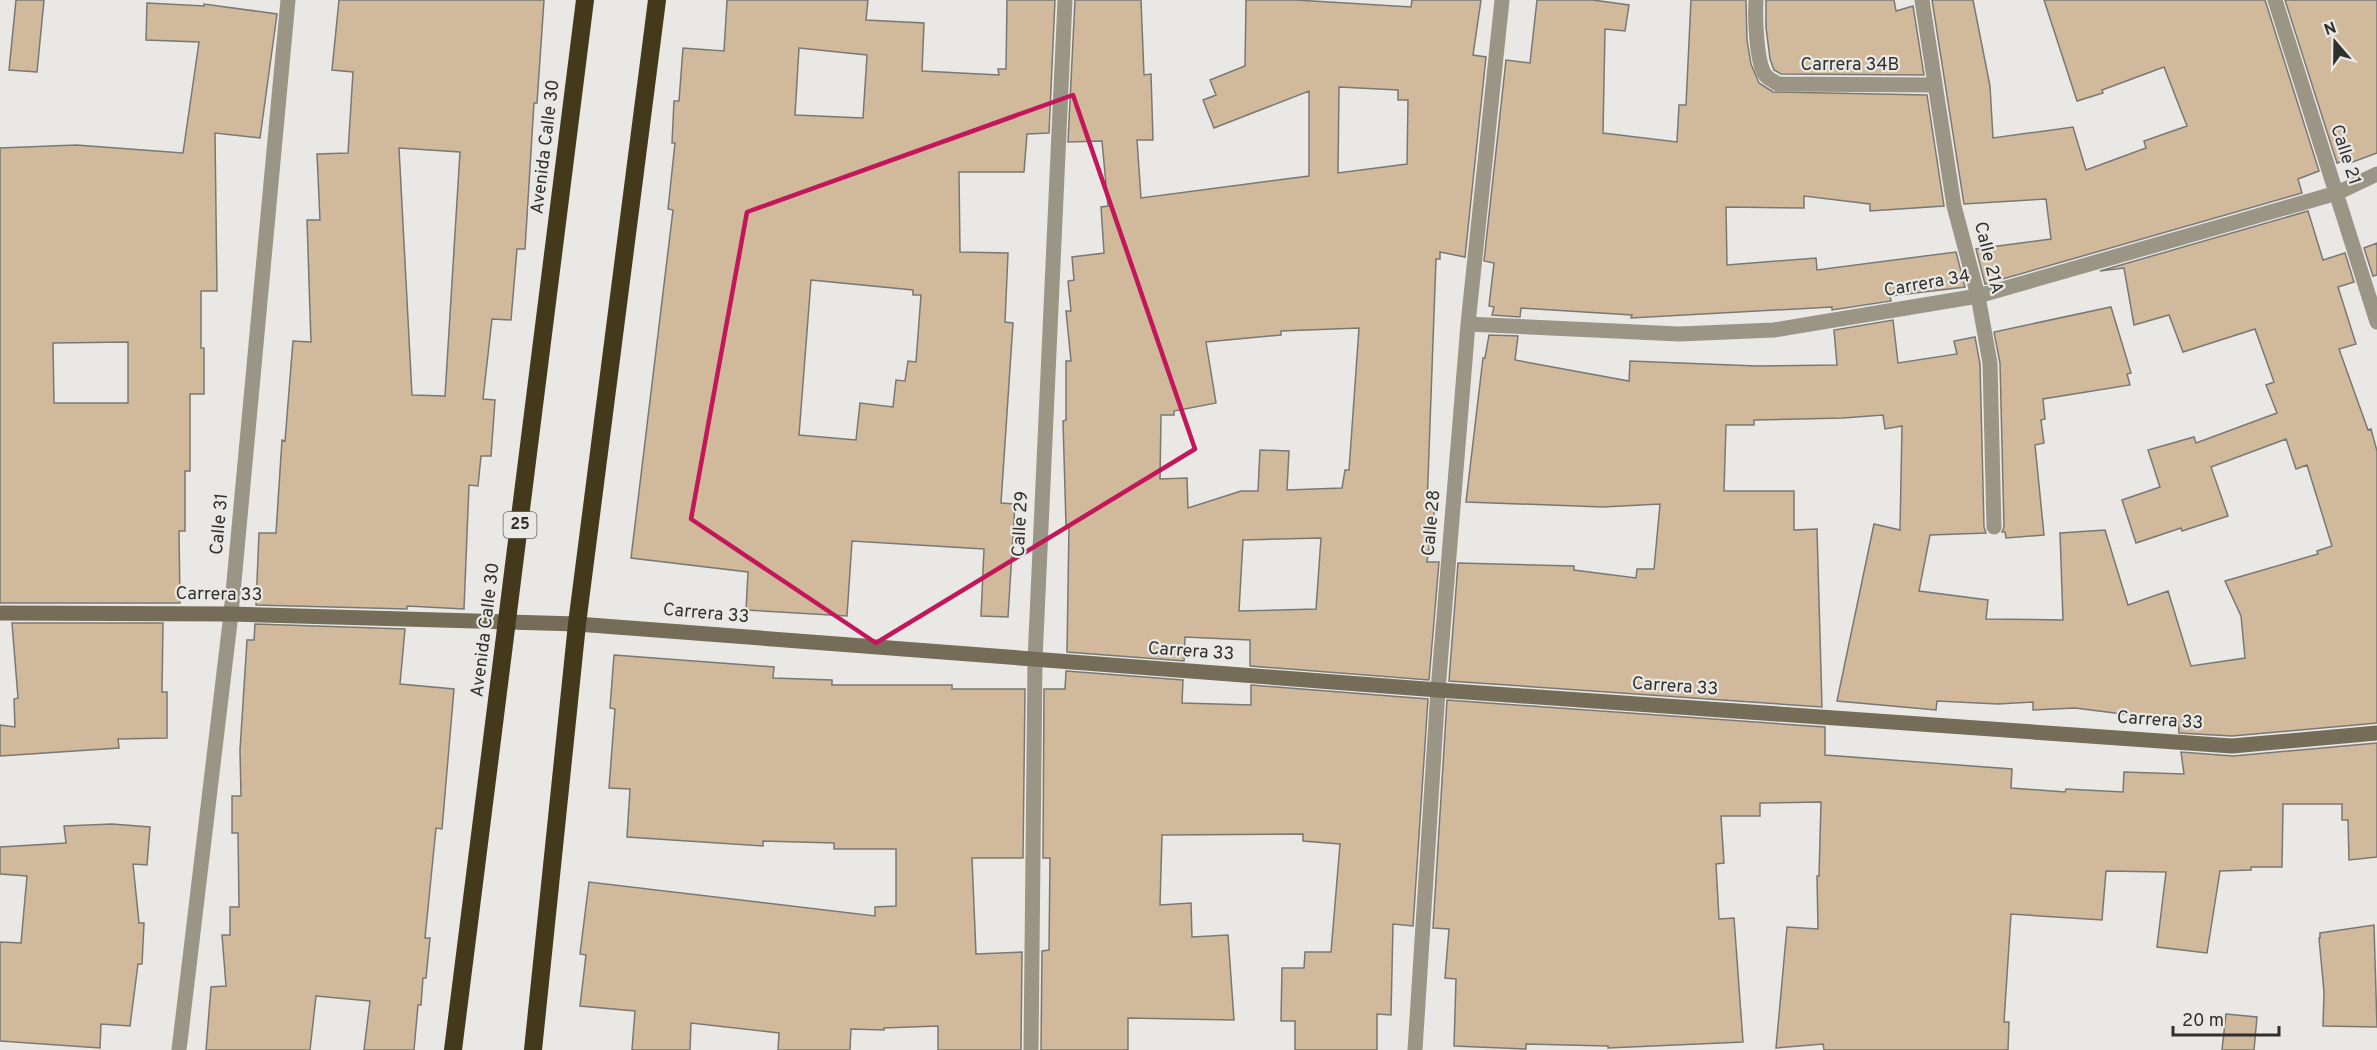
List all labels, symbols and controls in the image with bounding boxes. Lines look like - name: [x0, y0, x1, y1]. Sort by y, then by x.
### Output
- north arrow: [2305, 12, 2365, 72]
- text: N: [2322, 18, 2339, 41]
- street label: Carrera 34B: [1801, 54, 1899, 77]
- street label: Avenida Calle 30: [526, 78, 566, 216]
- street label: Calle 21: [2324, 122, 2366, 188]
- street label: Calle 21A: [1968, 219, 2008, 297]
- street label: Carrera 34: [1882, 265, 1972, 303]
- street label: Calle 28: [1418, 489, 1446, 557]
- street label: Calle 29: [1008, 490, 1034, 558]
- street label: Calle 31: [206, 492, 234, 556]
- road number: 25: [504, 512, 536, 538]
- street label: Avenida Calle 30: [466, 561, 506, 699]
- street label: Carrera 33: [175, 583, 263, 607]
- street label: Carrera 33: [662, 599, 750, 629]
- street label: Carrera 33: [1147, 638, 1235, 666]
- street label: Carrera 33: [1631, 673, 1719, 701]
- street label: Carrera 33: [2116, 707, 2204, 735]
- scale bar: [2173, 999, 2280, 1037]
- text: 20 m: [2182, 1010, 2224, 1033]

